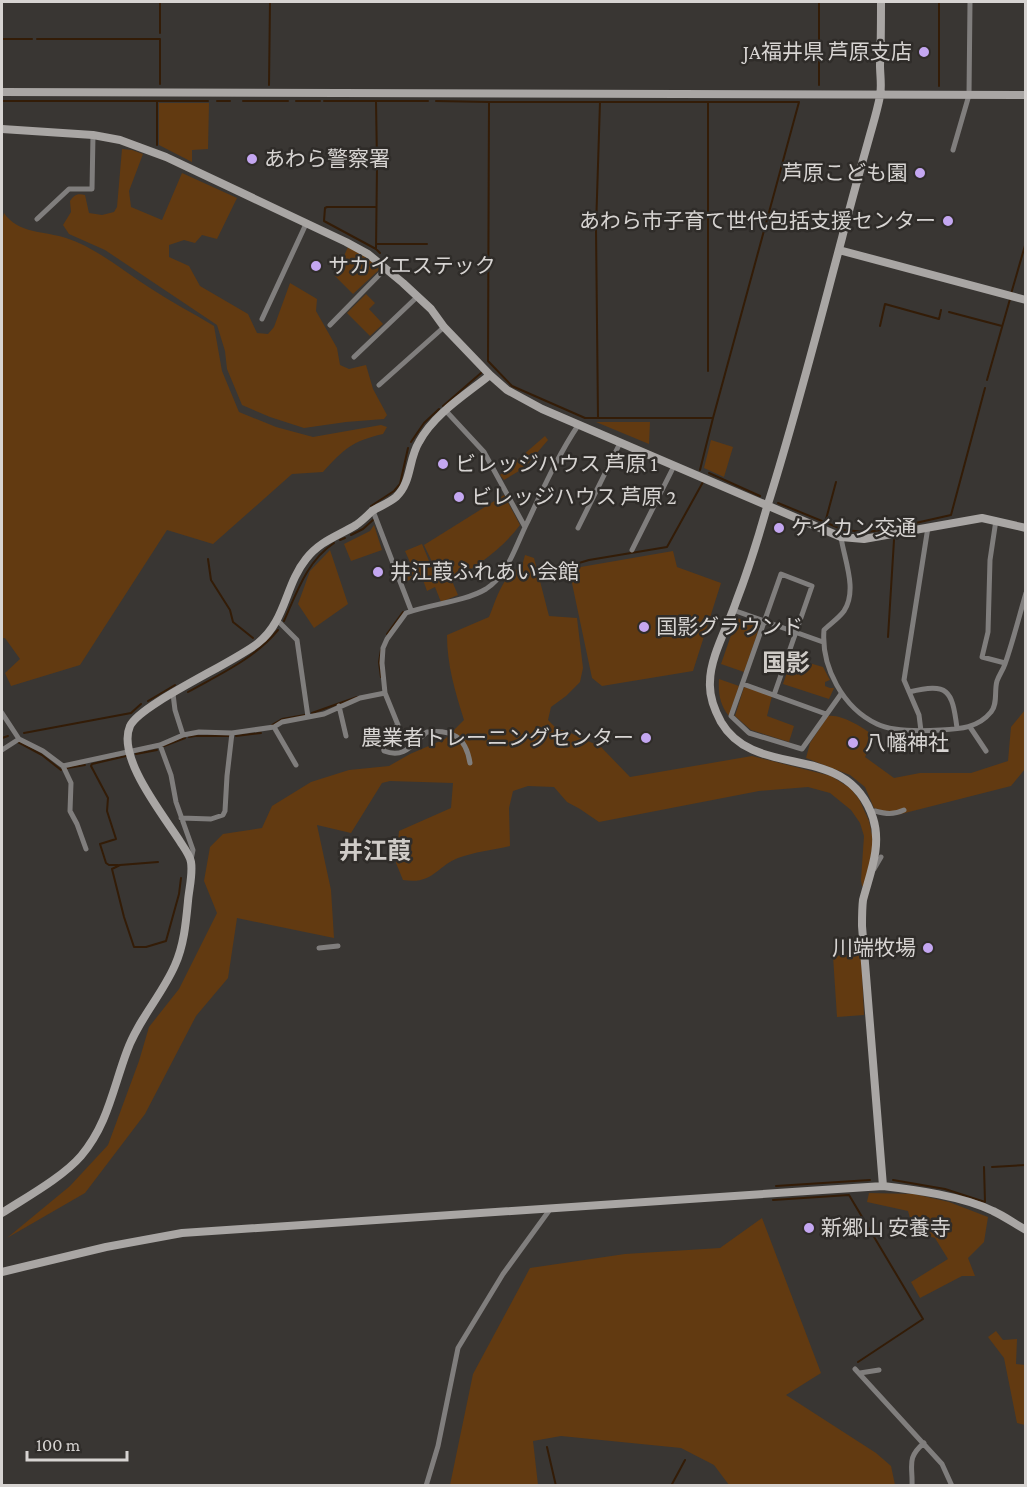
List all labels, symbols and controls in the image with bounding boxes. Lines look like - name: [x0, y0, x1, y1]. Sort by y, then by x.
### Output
- place label: JA福井県 芦原支店: [741, 40, 912, 64]
- marker: JA福井県 芦原支店: [917, 45, 931, 59]
- place label: あわら警察署: [264, 147, 390, 171]
- marker: あわら警察署: [245, 152, 259, 166]
- place label: 芦原こども園: [782, 161, 908, 185]
- marker: 芦原こども園: [913, 166, 927, 180]
- place label: あわら市子育て世代包括支援センター: [579, 209, 936, 233]
- marker: あわら市子育て世代包括支援センター: [941, 214, 955, 228]
- place label: サカイエステック: [328, 254, 496, 278]
- marker: サカイエステック: [309, 259, 323, 273]
- place label: ビレッジハウス 芦原 1: [455, 452, 658, 476]
- marker: ビレッジハウス 芦原 1: [436, 457, 450, 471]
- place label: ビレッジハウス 芦原 2: [471, 485, 677, 509]
- marker: ビレッジハウス 芦原 2: [452, 490, 466, 504]
- place label: ケイカン交通: [791, 516, 917, 540]
- marker: ケイカン交通: [772, 521, 786, 535]
- place label: 井江葭ふれあい会館: [390, 560, 579, 584]
- marker: 井江葭ふれあい会館: [371, 565, 385, 579]
- place label: 国影グラウンド: [656, 615, 803, 639]
- marker: 国影グラウンド: [637, 620, 651, 634]
- district label: 国影: [762, 649, 810, 676]
- place label: 農業者トレーニングセンター: [361, 726, 634, 750]
- marker: 農業者トレーニングセンター: [639, 731, 653, 745]
- place label: 八幡神社: [865, 731, 949, 755]
- marker: 八幡神社: [846, 736, 860, 750]
- district label: 井江葭: [339, 837, 411, 864]
- place label: 川端牧場: [832, 936, 916, 960]
- marker: 川端牧場: [921, 941, 935, 955]
- place label: 新郷山 安養寺: [821, 1216, 951, 1240]
- marker: 新郷山 安養寺: [802, 1221, 816, 1235]
- scale bar: [27, 1424, 128, 1462]
- text: 100 m: [36, 1435, 81, 1455]

